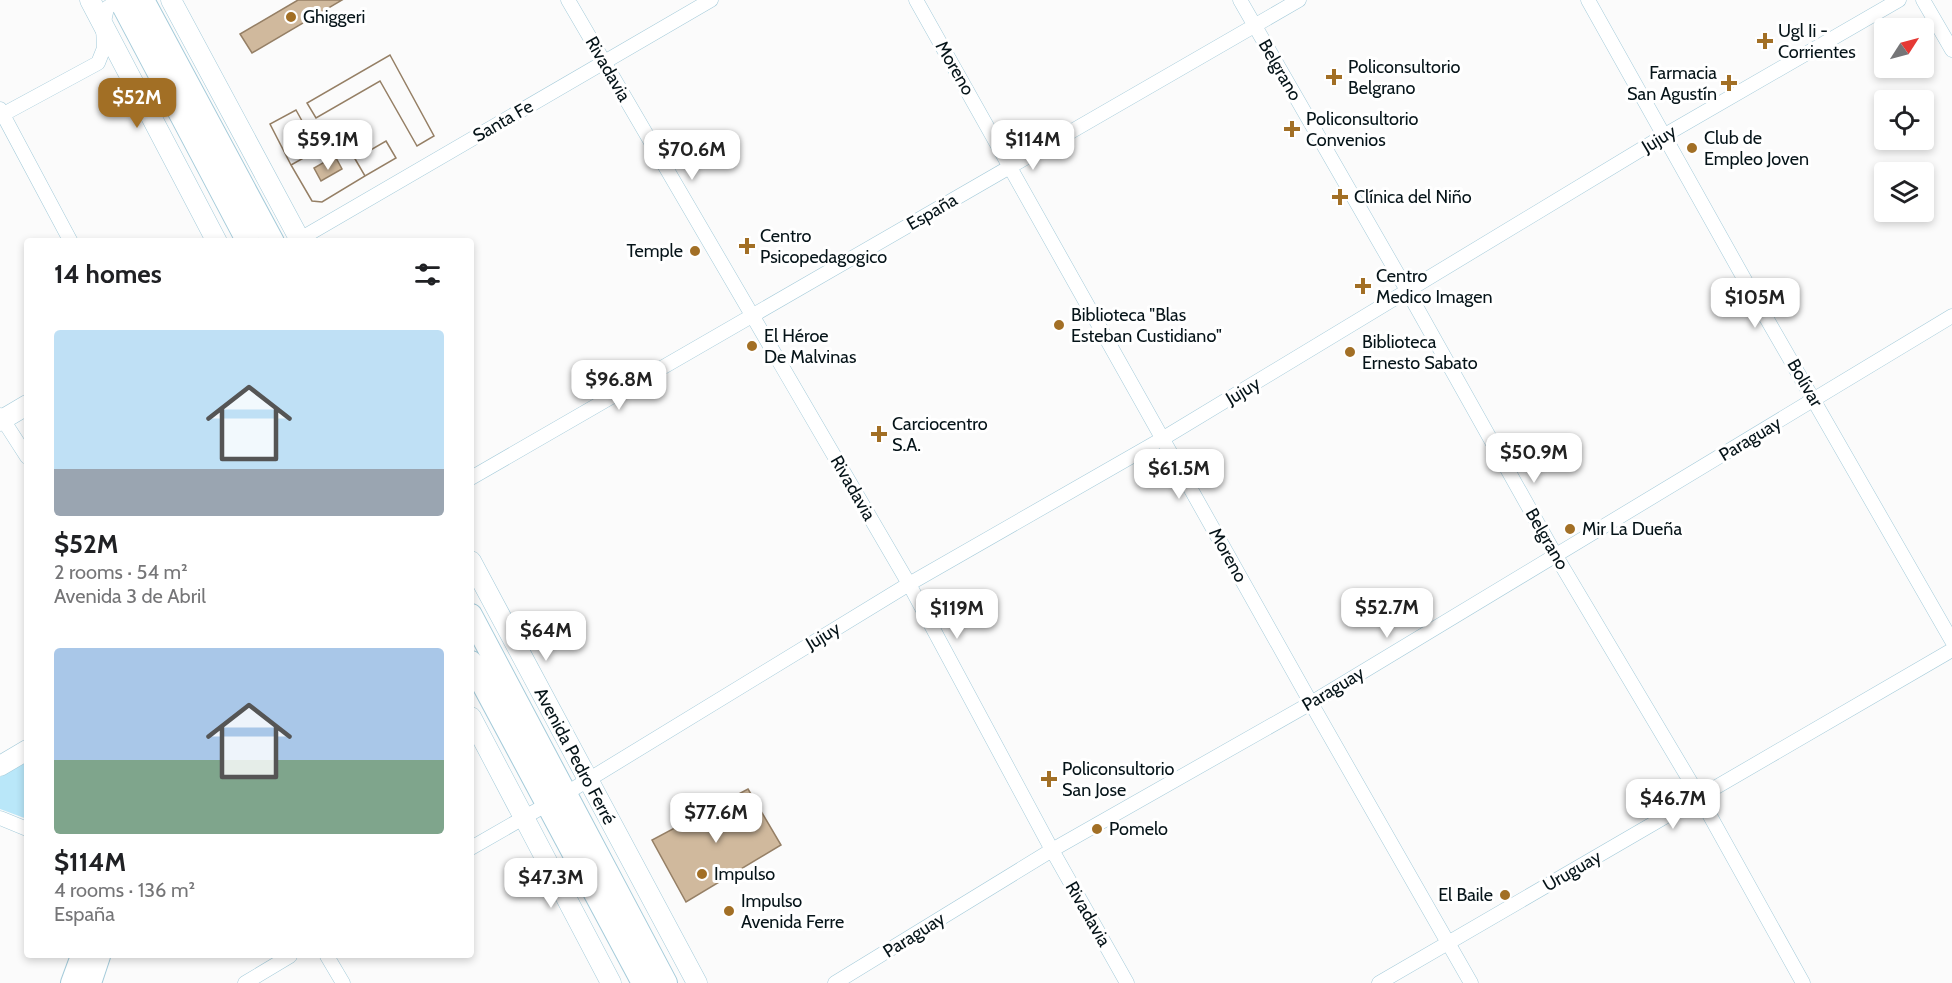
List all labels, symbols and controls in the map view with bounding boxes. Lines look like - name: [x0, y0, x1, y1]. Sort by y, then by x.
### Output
- place label: Ghiggeri: [303, 6, 365, 28]
- marker: Ghiggeri: [284, 10, 298, 24]
- north arrow: [1874, 18, 1934, 78]
- map controls: [1874, 18, 1934, 222]
- place label: Ugl Ii - Corrientes: [1778, 20, 1856, 63]
- marker: Ugl Ii - Corrientes: [1756, 32, 1774, 50]
- street label: Rivadavia: [581, 33, 636, 106]
- street label: Belgrano: [1254, 35, 1306, 105]
- street label: Moreno: [931, 37, 979, 99]
- place label: Policonsultorio Belgrano: [1348, 56, 1460, 99]
- place label: Farmacia San Agustín: [1627, 62, 1717, 105]
- marker: Policonsultorio Belgrano: [1325, 68, 1343, 86]
- marker: Farmacia San Agustín: [1722, 76, 1736, 90]
- pin: $52M: [101, 78, 173, 129]
- text: $52M: [112, 85, 162, 109]
- button: locate: [1874, 90, 1934, 150]
- street label: Santa Fe: [469, 95, 537, 147]
- place label: Policonsultorio Convenios: [1306, 108, 1418, 151]
- pin: $59.1M: [279, 120, 377, 171]
- pin: $114M: [991, 120, 1075, 171]
- marker: Policonsultorio Convenios: [1283, 120, 1301, 138]
- street label: Jujuy: [1637, 120, 1680, 158]
- text: $59.1M: [297, 127, 359, 151]
- text: $114M: [1005, 127, 1061, 151]
- place label: Club de Empleo Joven: [1704, 127, 1809, 170]
- pin: $70.6M: [643, 130, 741, 181]
- text: $70.6M: [658, 137, 726, 161]
- marker: Club de Empleo Joven: [1685, 141, 1699, 155]
- button: layers: [1874, 162, 1934, 222]
- place label: Clínica del Niño: [1354, 186, 1472, 208]
- marker: Clínica del Niño: [1331, 188, 1349, 206]
- street label: España: [903, 189, 961, 235]
- place label: Centro Psicopedagogico: [760, 225, 887, 268]
- marker: Centro Psicopedagogico: [738, 237, 756, 255]
- place label: Temple: [626, 240, 683, 262]
- marker: Temple: [688, 244, 702, 258]
- text: 14 homes: [54, 258, 162, 290]
- icon: filters: [411, 258, 444, 291]
- place label: Centro Medico Imagen: [1376, 265, 1493, 308]
- marker: Centro Medico Imagen: [1354, 277, 1372, 295]
- pin: $105M: [1713, 278, 1797, 329]
- text: $105M: [1725, 285, 1785, 309]
- place label: Biblioteca "Blas Esteban Custidiano": [1071, 304, 1222, 347]
- marker: Biblioteca "Blas Esteban Custidiano": [1052, 318, 1066, 332]
- place label: El Héroe De Malvinas: [764, 325, 856, 368]
- place label: Biblioteca Ernesto Sabato: [1362, 331, 1478, 374]
- marker: El Héroe De Malvinas: [745, 339, 759, 353]
- marker: Biblioteca Ernesto Sabato: [1343, 345, 1357, 359]
- street label: Bolívar: [1783, 355, 1828, 411]
- pin: $96.8M: [570, 360, 668, 411]
- text: $96.8M: [585, 367, 653, 391]
- icon: home: [195, 369, 303, 477]
- street label: Jujuy: [1221, 372, 1264, 410]
- street label: Paraguay: [1715, 412, 1785, 466]
- place label: Carciocentro S.A.: [892, 413, 988, 456]
- marker: Carciocentro S.A.: [870, 425, 888, 443]
- pin: $50.9M: [1485, 433, 1583, 484]
- text: $50.9M: [1500, 440, 1568, 464]
- pin: $61.5M: [1130, 449, 1228, 500]
- street label: Rivadavia: [826, 452, 881, 525]
- text: $61.5M: [1148, 456, 1210, 480]
- street label: Belgrano: [1521, 504, 1573, 574]
- place label: Mir La Dueña: [1582, 518, 1682, 540]
- marker: Mir La Dueña: [1563, 522, 1577, 536]
- street label: Moreno: [1204, 524, 1252, 586]
- text: $52M: [54, 528, 118, 560]
- text: 2 rooms · 54 m²: [54, 560, 188, 584]
- text: Avenida 3 de Abril: [54, 584, 206, 608]
- pin: $52.7M: [1338, 588, 1436, 639]
- pin: $119M: [915, 589, 999, 640]
- text: $52.7M: [1355, 595, 1419, 619]
- text: $119M: [930, 596, 984, 620]
- pin: $64M: [510, 611, 582, 662]
- street label: Jujuy: [801, 617, 844, 655]
- text: $64M: [520, 618, 572, 642]
- street label: Paraguay: [1298, 662, 1368, 716]
- street label: Avenida Pedro Ferré: [530, 684, 620, 828]
- icon: home: [195, 687, 303, 795]
- place label: Policonsultorio San Jose: [1062, 758, 1174, 801]
- marker: Policonsultorio San Jose: [1040, 770, 1058, 788]
- pin: $46.7M: [1624, 779, 1722, 830]
- text: $46.7M: [1640, 786, 1706, 810]
- pin: $77.6M: [667, 793, 765, 844]
- text: $77.6M: [684, 800, 748, 824]
- place label: Pomelo: [1109, 818, 1168, 840]
- marker: Pomelo: [1090, 822, 1104, 836]
- text: $114M: [54, 846, 126, 878]
- street label: Uruguay: [1539, 846, 1605, 896]
- pin: $47.3M: [502, 858, 600, 909]
- place label: Impulso: [714, 863, 775, 885]
- text: $47.3M: [518, 865, 584, 889]
- marker: Impulso: [695, 867, 709, 881]
- text: 4 rooms · 136 m²: [54, 878, 195, 902]
- street label: Rivadavia: [1061, 878, 1116, 951]
- place label: El Baile: [1438, 884, 1493, 906]
- marker: El Baile: [1498, 888, 1512, 902]
- place label: Impulso Avenida Ferre: [741, 890, 844, 933]
- text: España: [54, 902, 115, 926]
- marker: Impulso Avenida Ferre: [722, 904, 736, 918]
- street label: Paraguay: [879, 907, 949, 963]

